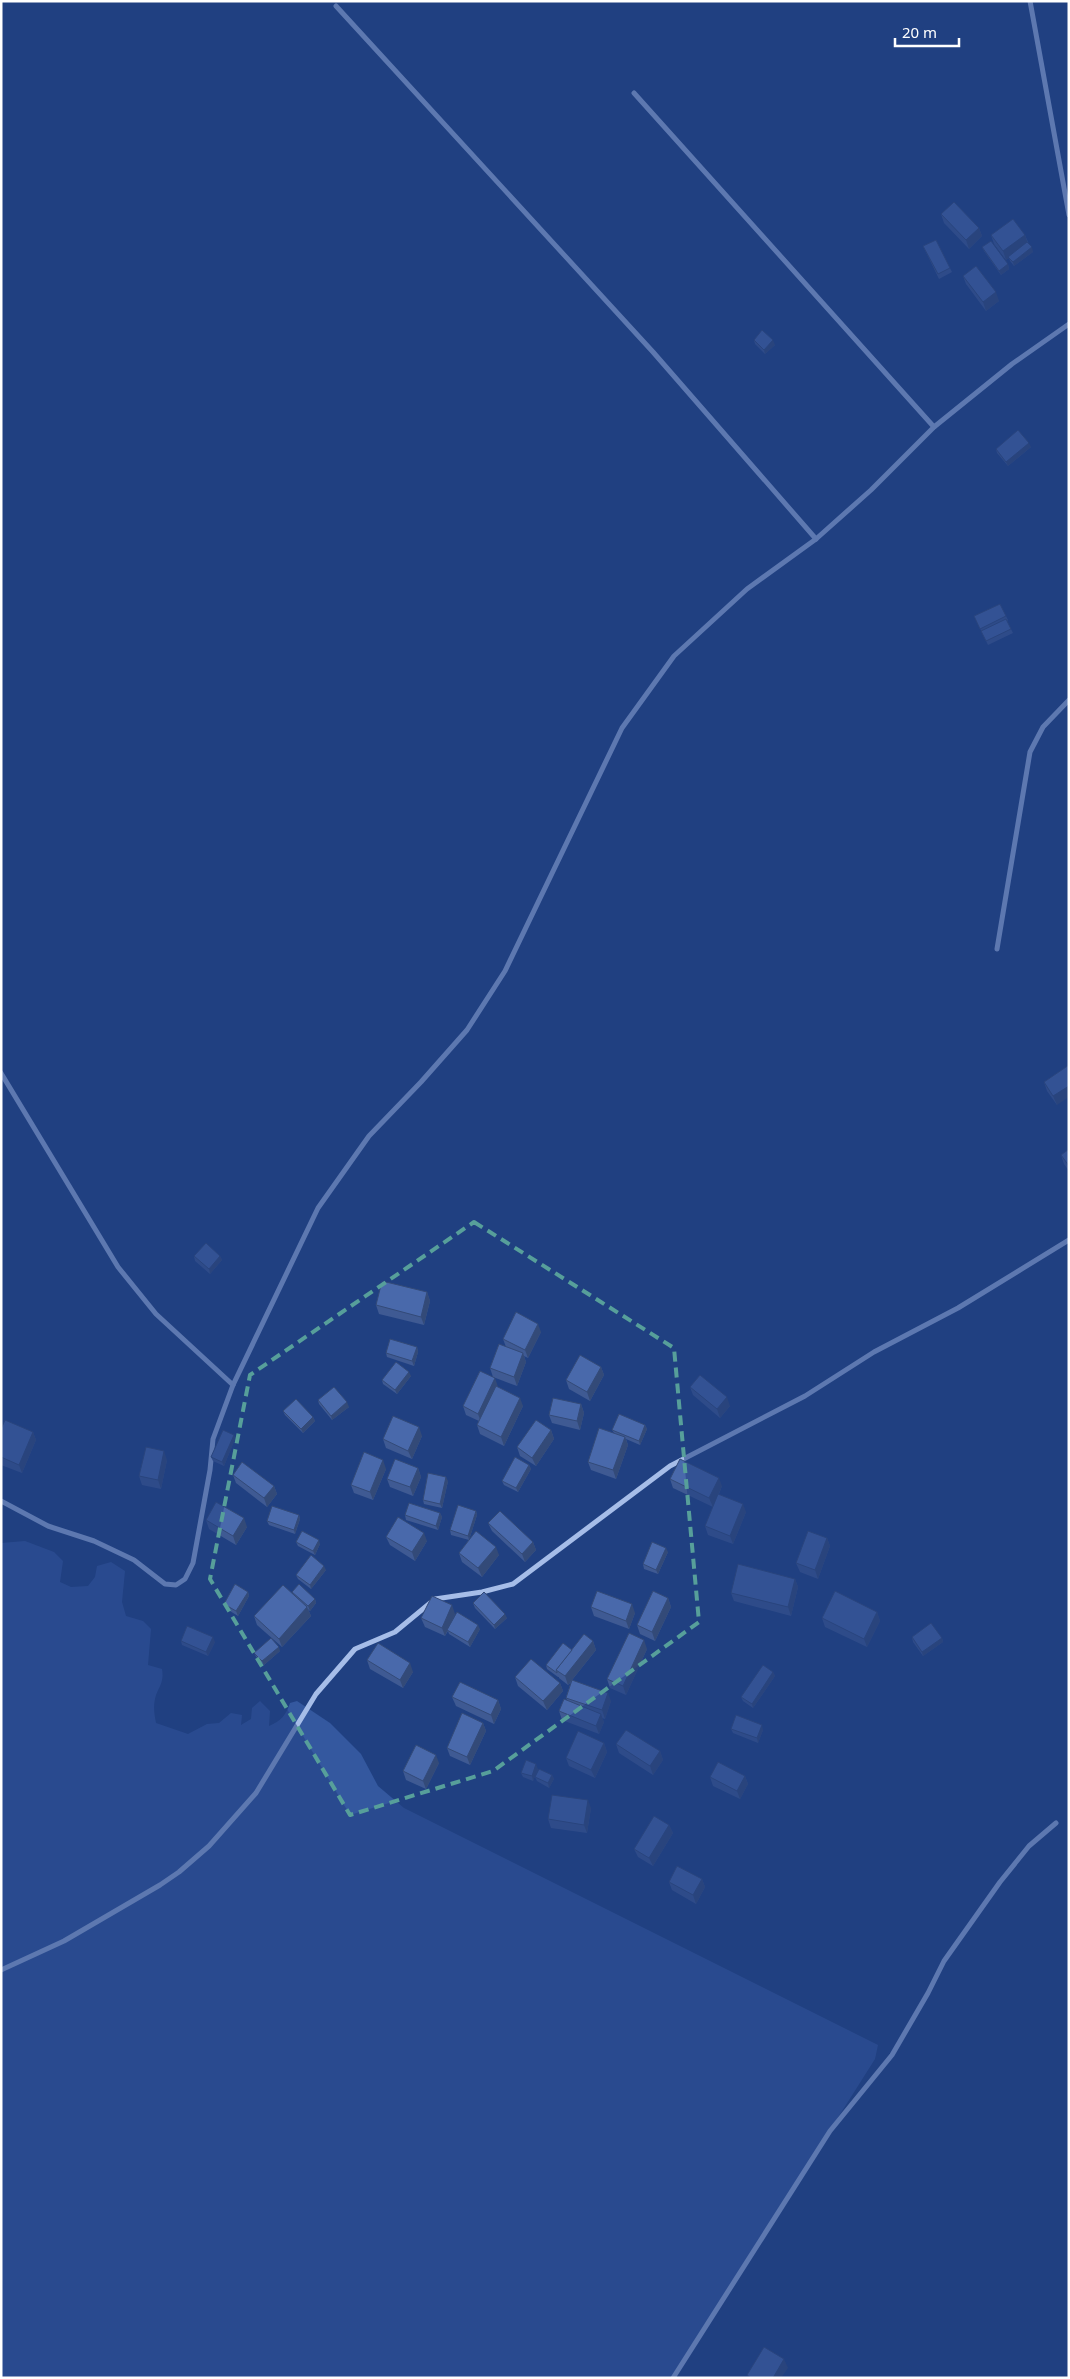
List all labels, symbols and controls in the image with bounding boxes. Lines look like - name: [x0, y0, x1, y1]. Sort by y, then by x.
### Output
- scale bar: [895, 15, 959, 47]
- text: 20 m: [902, 22, 937, 42]

